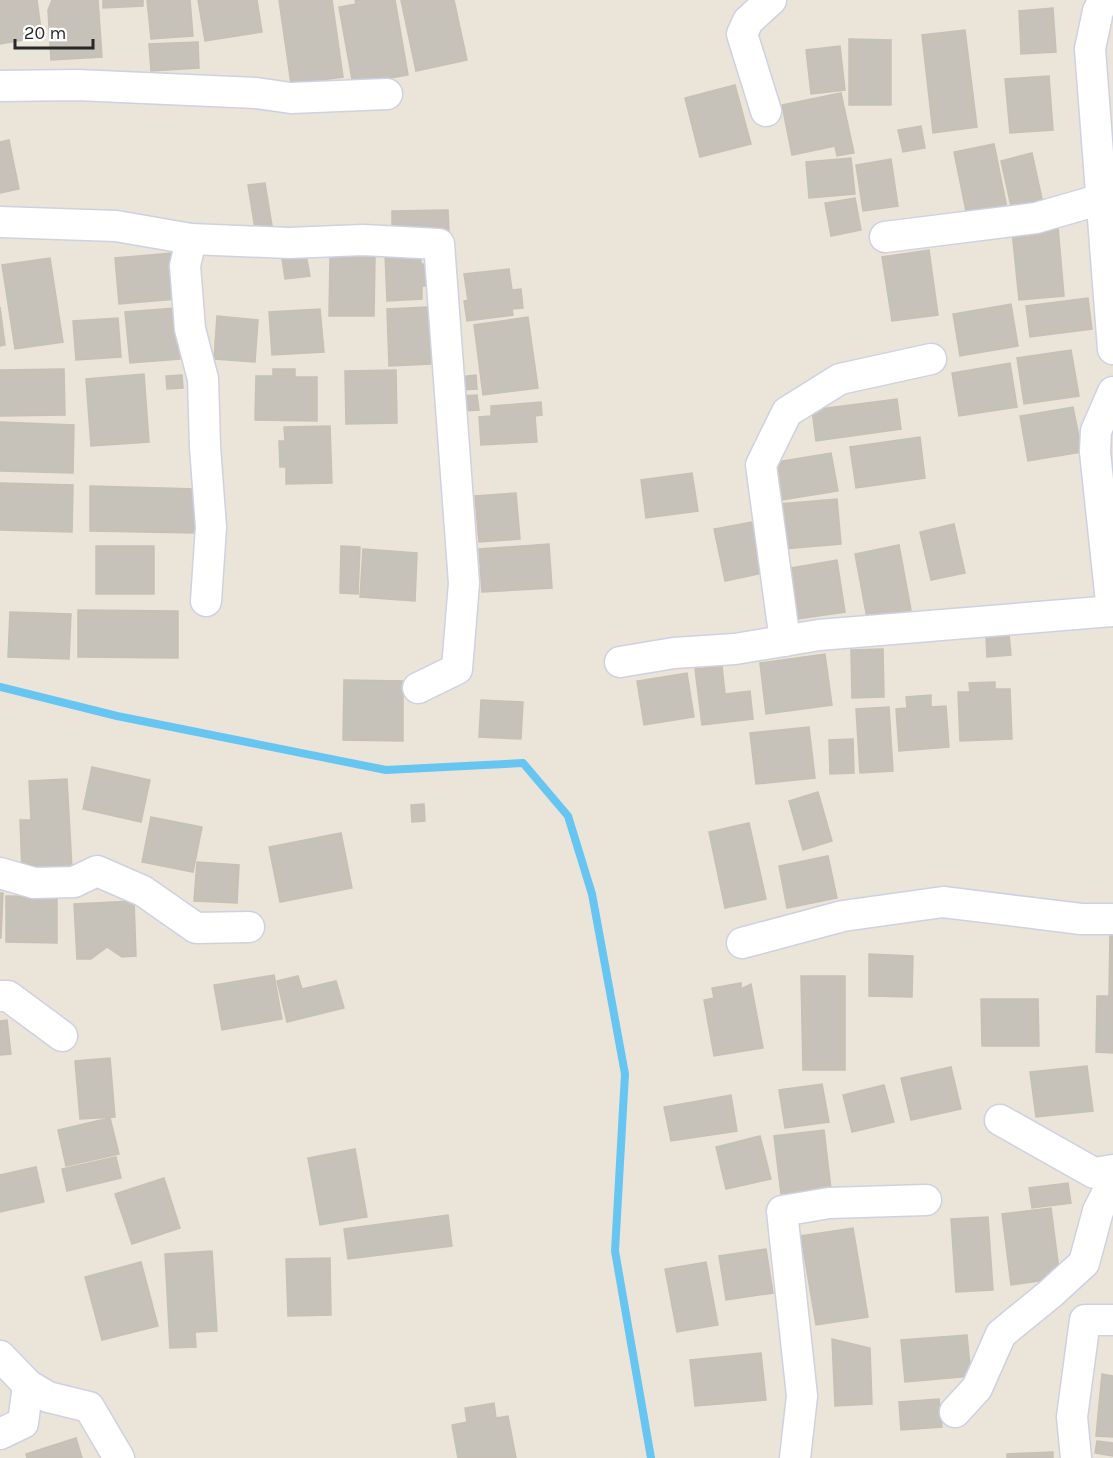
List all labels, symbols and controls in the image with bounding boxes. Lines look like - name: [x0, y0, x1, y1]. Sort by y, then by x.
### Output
- scale bar: [15, 12, 93, 50]
- text: 20 m: [24, 22, 66, 44]

